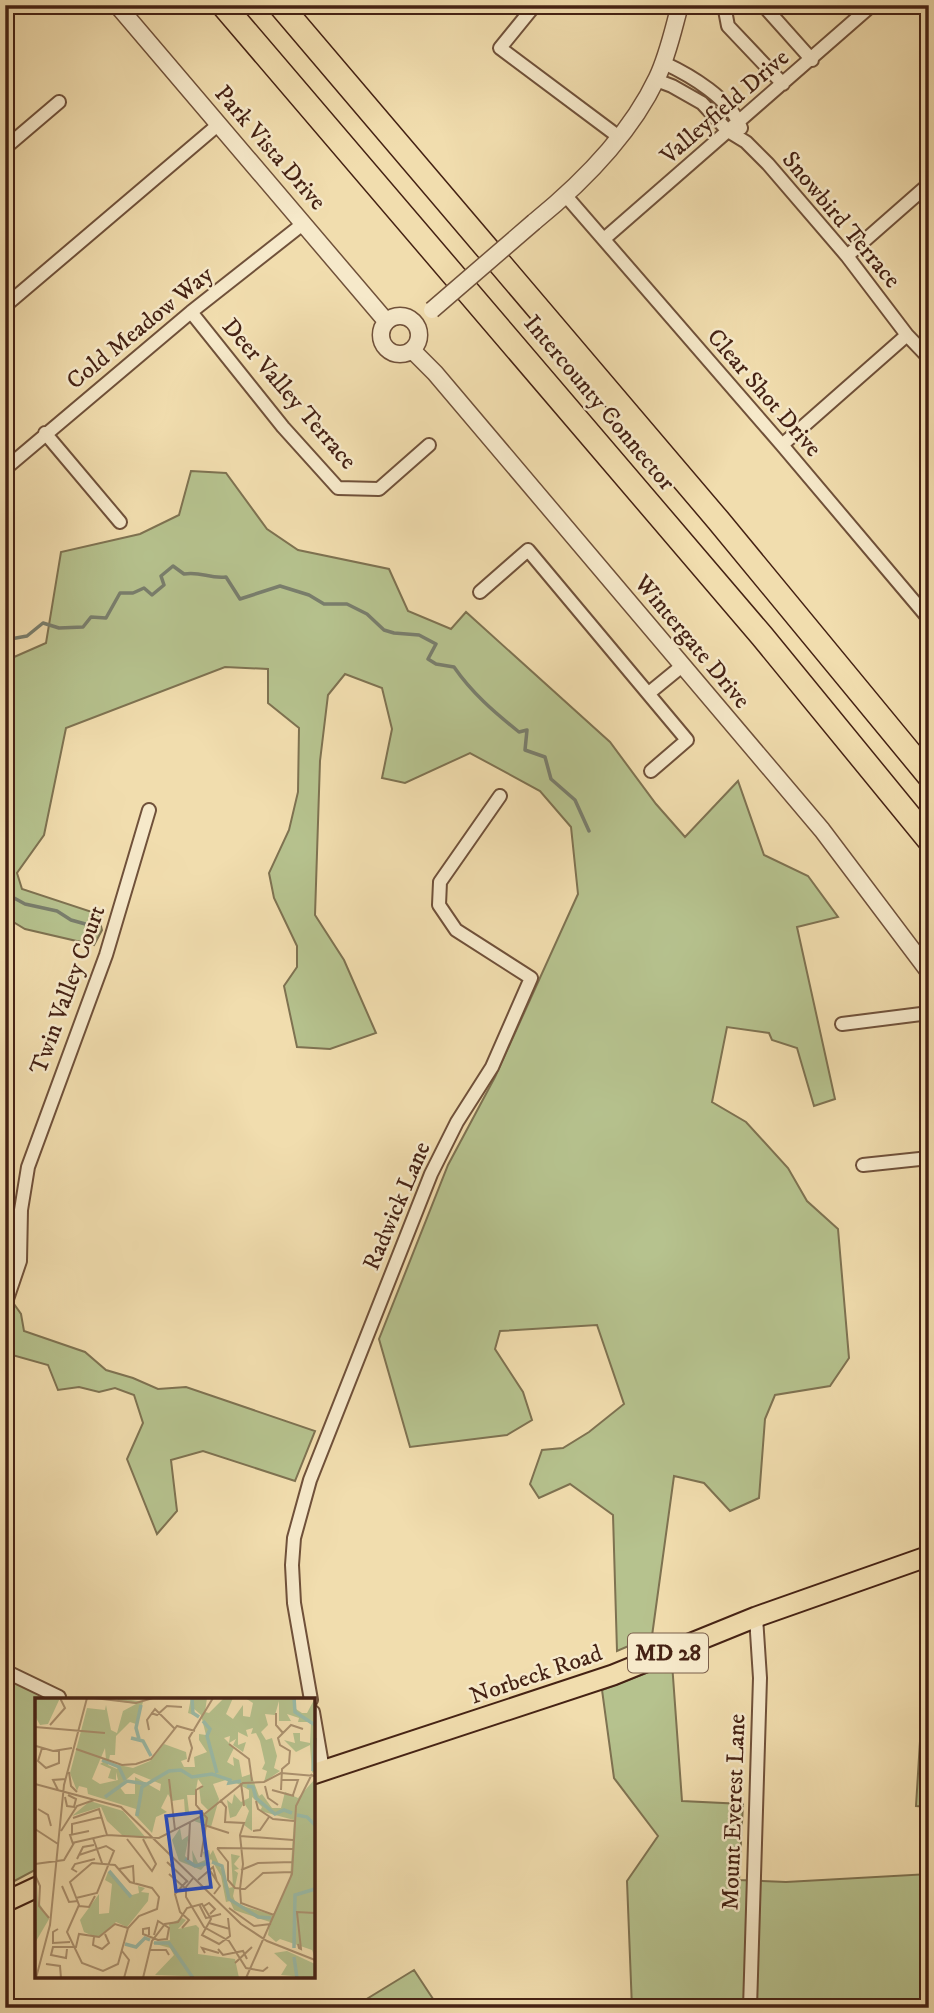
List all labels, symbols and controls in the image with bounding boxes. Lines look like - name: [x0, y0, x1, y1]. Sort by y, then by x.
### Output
- street label: Valleyfield Drive: [654, 43, 796, 172]
- street label: Park Vista Drive: [208, 79, 332, 217]
- street label: Snowbird Terrace: [775, 145, 907, 295]
- street label: Cold Meadow Way: [61, 259, 220, 396]
- street label: Intercounty Connector: [517, 309, 681, 497]
- street label: Deer Valley Terrace: [215, 312, 363, 476]
- street label: Clear Shot Drive: [700, 323, 828, 463]
- street label: Wintergate Drive: [627, 568, 757, 715]
- street label: Twin Valley Court: [24, 901, 113, 1078]
- street label: Radwick Lane: [356, 1137, 438, 1275]
- road number: MD 28: [628, 1634, 708, 1672]
- street label: Norbeck Road: [466, 1638, 606, 1712]
- inset map: [35, 1698, 315, 1978]
- street label: Mount Everest Lane: [716, 1713, 752, 1911]

